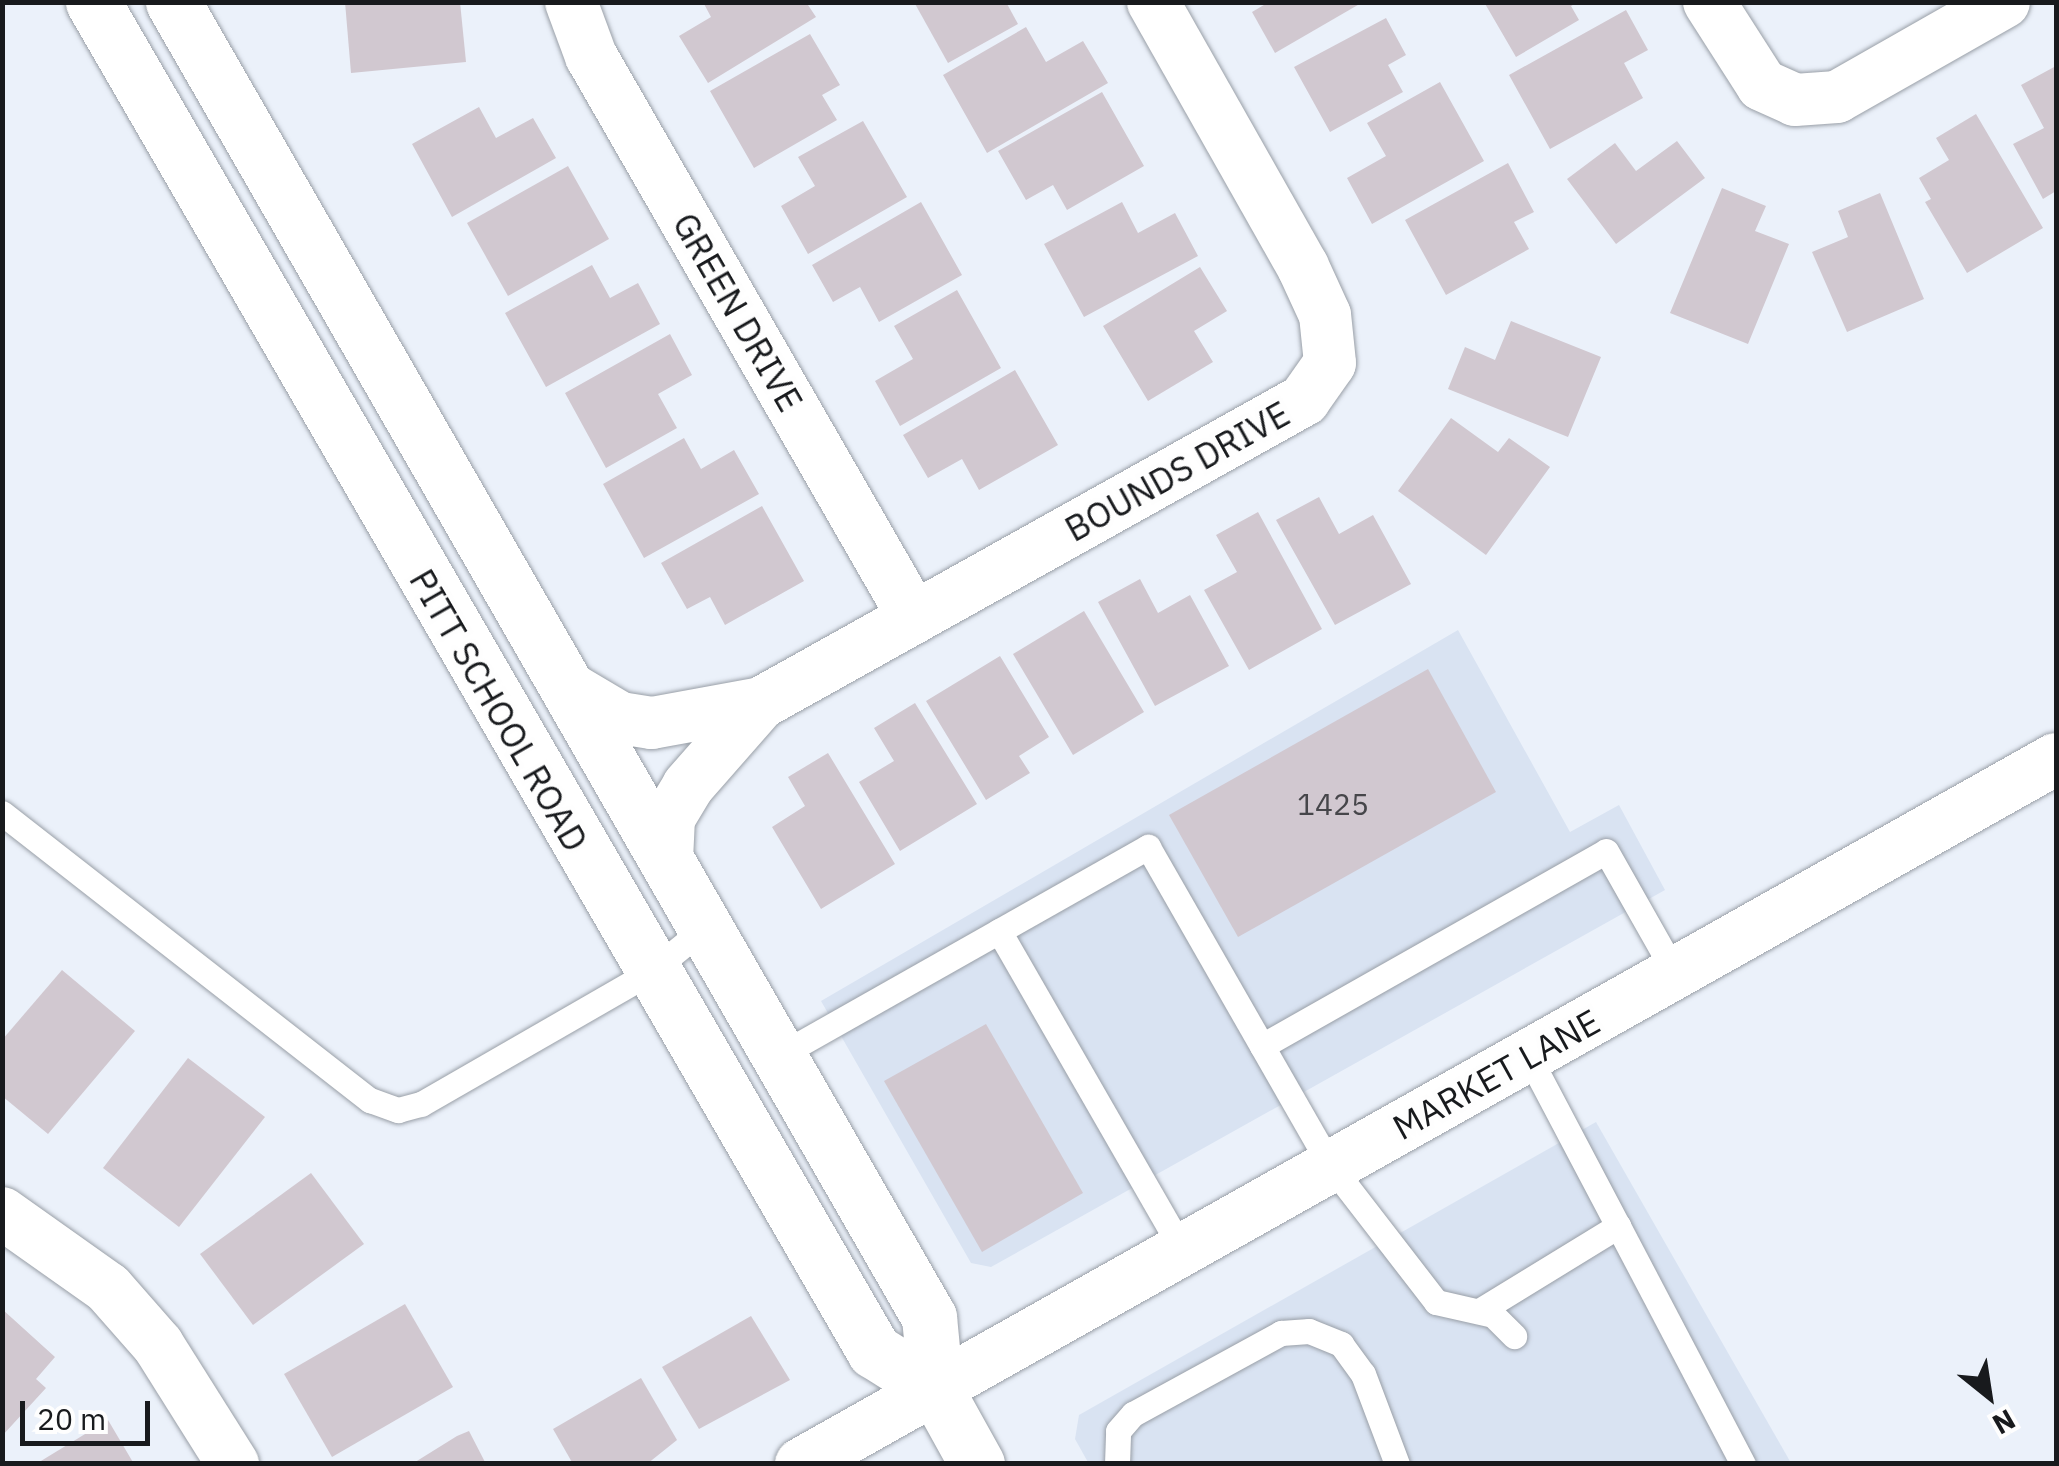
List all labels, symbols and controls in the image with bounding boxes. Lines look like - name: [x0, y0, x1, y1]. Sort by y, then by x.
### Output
- street label: GREEN DRIVE: [664, 205, 812, 419]
- street label: BOUNDS DRIVE: [1058, 392, 1296, 550]
- street label: PITT SCHOOL ROAD: [401, 562, 597, 858]
- house number: 1425: [1297, 786, 1369, 822]
- street label: MARKET LANE: [1385, 1000, 1607, 1148]
- north arrow: [1939, 1346, 2039, 1446]
- scale bar: [25, 1381, 155, 1443]
- text: 20 m: [37, 1399, 106, 1438]
- text: N: [1986, 1401, 2022, 1444]

